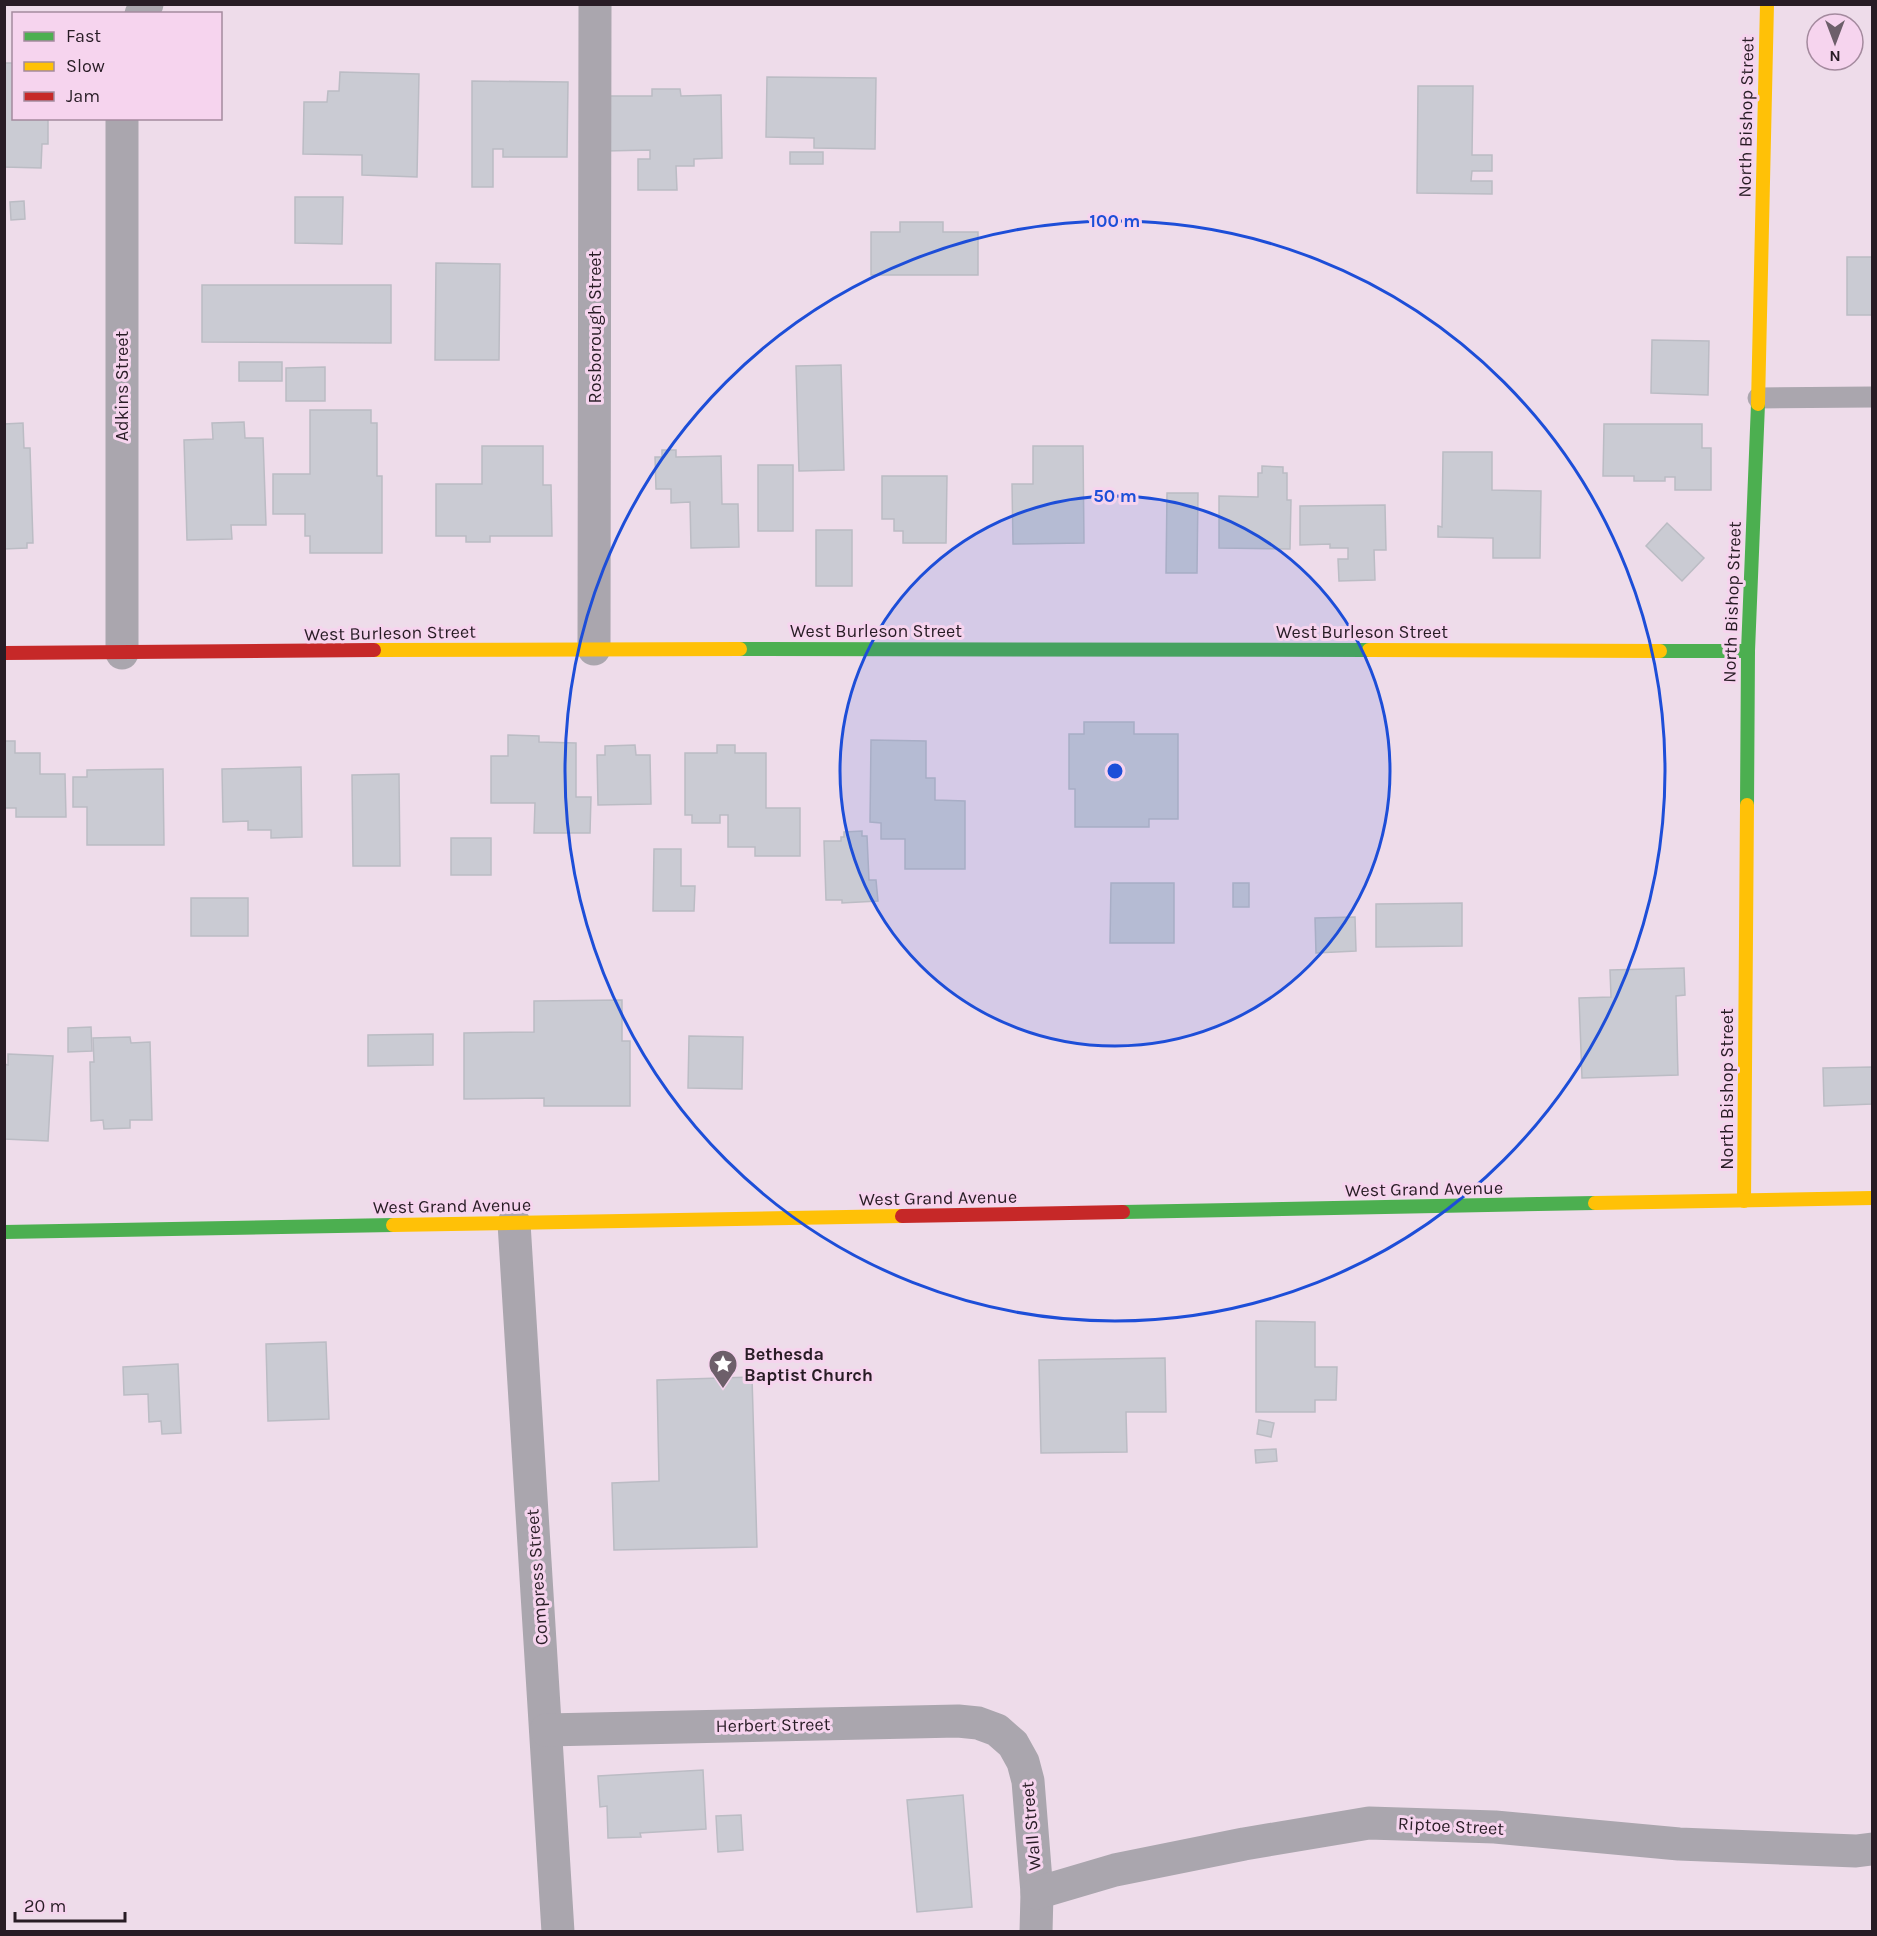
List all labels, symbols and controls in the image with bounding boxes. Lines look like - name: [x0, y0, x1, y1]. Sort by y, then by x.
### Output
- legend: [12, 12, 222, 120]
- north arrow: [1805, 12, 1865, 72]
- text: Fast: [66, 25, 101, 47]
- street label: North Bishop Street: [1734, 36, 1758, 198]
- text: N: [1829, 47, 1841, 66]
- text: Slow: [66, 55, 105, 77]
- text: Jam: [66, 85, 100, 107]
- text: 100 m: [1090, 210, 1140, 232]
- street label: Rosborough Street: [584, 250, 606, 403]
- street label: Adkins Street: [111, 331, 133, 441]
- text: 50 m: [1093, 485, 1137, 507]
- street label: North Bishop Street: [1718, 521, 1746, 683]
- street label: West Burleson Street: [304, 620, 476, 645]
- street label: West Burleson Street: [790, 620, 962, 642]
- street label: West Burleson Street: [1276, 621, 1448, 643]
- centre of rings: [1105, 761, 1125, 781]
- street label: North Bishop Street: [1716, 1008, 1738, 1170]
- street label: West Grand Avenue: [1345, 1177, 1503, 1201]
- street label: West Grand Avenue: [859, 1186, 1017, 1210]
- street label: West Grand Avenue: [373, 1194, 531, 1218]
- place label: Bethesda Baptist Church: [744, 1343, 873, 1386]
- place icon: Bethesda Baptist Church: [707, 1348, 739, 1390]
- street label: Compress Street: [521, 1508, 553, 1646]
- street label: Herbert Street: [715, 1713, 831, 1737]
- street label: Wall Street: [1016, 1780, 1046, 1871]
- street label: Riptoe Street: [1397, 1812, 1505, 1840]
- scale bar: [15, 1885, 124, 1923]
- text: 20 m: [24, 1895, 66, 1917]

